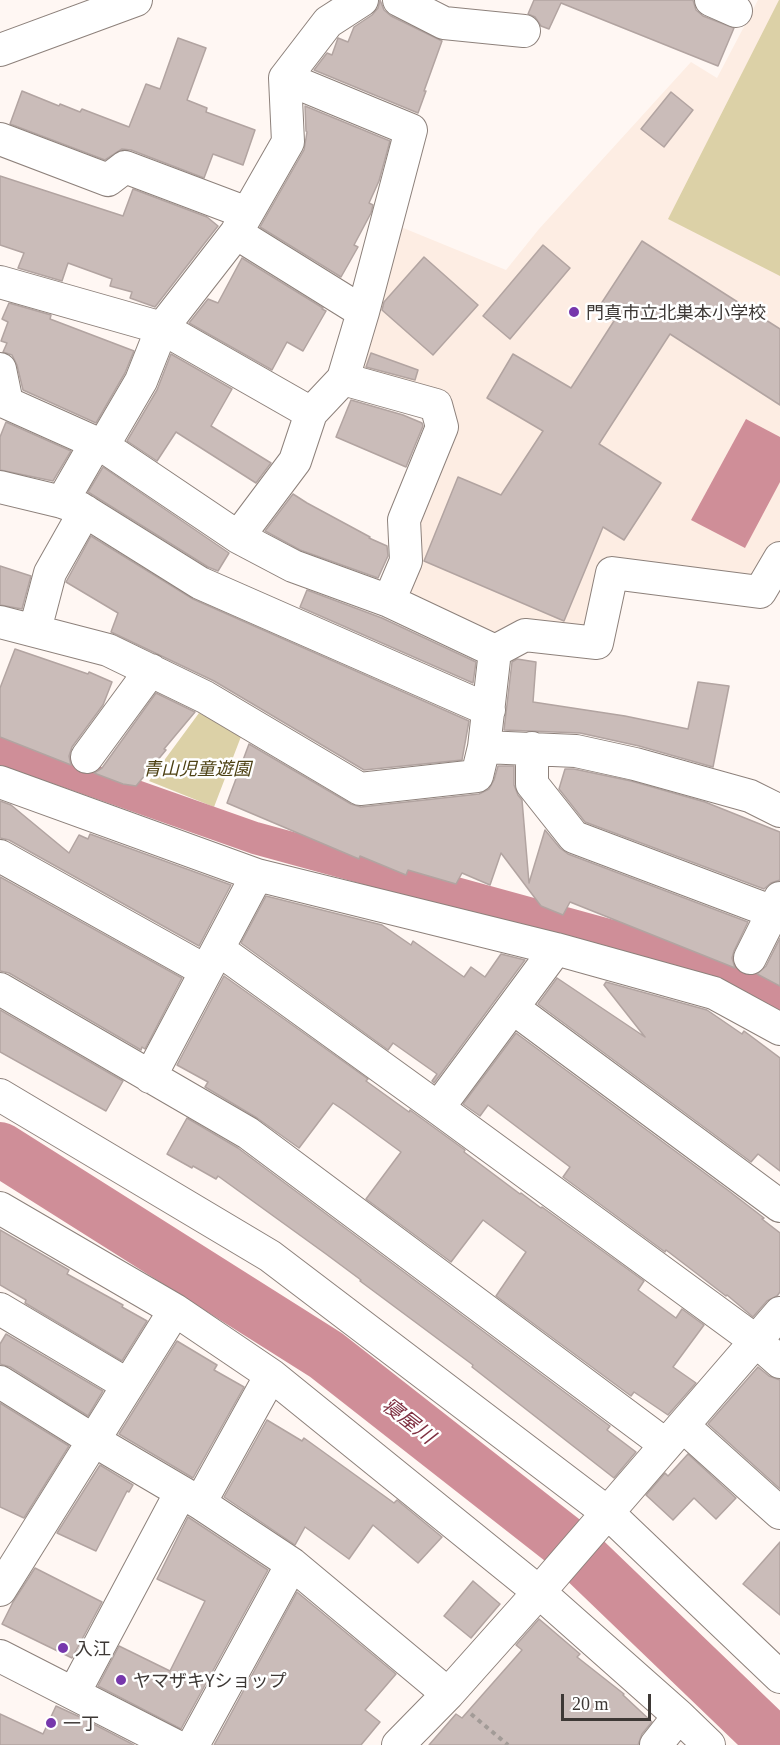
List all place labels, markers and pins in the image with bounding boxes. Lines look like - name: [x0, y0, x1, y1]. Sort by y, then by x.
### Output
- place label: 門真市立北巣本小学校: [586, 301, 766, 323]
- marker: 門真市立北巣本小学校: [567, 305, 581, 319]
- place label: 入江: [75, 1637, 111, 1659]
- marker: 入江: [56, 1641, 70, 1655]
- place label: ヤマザキYショップ: [133, 1669, 287, 1691]
- marker: ヤマザキYショップ: [114, 1673, 128, 1687]
- place label: 一丁: [63, 1712, 99, 1734]
- marker: 一丁: [44, 1716, 58, 1730]

